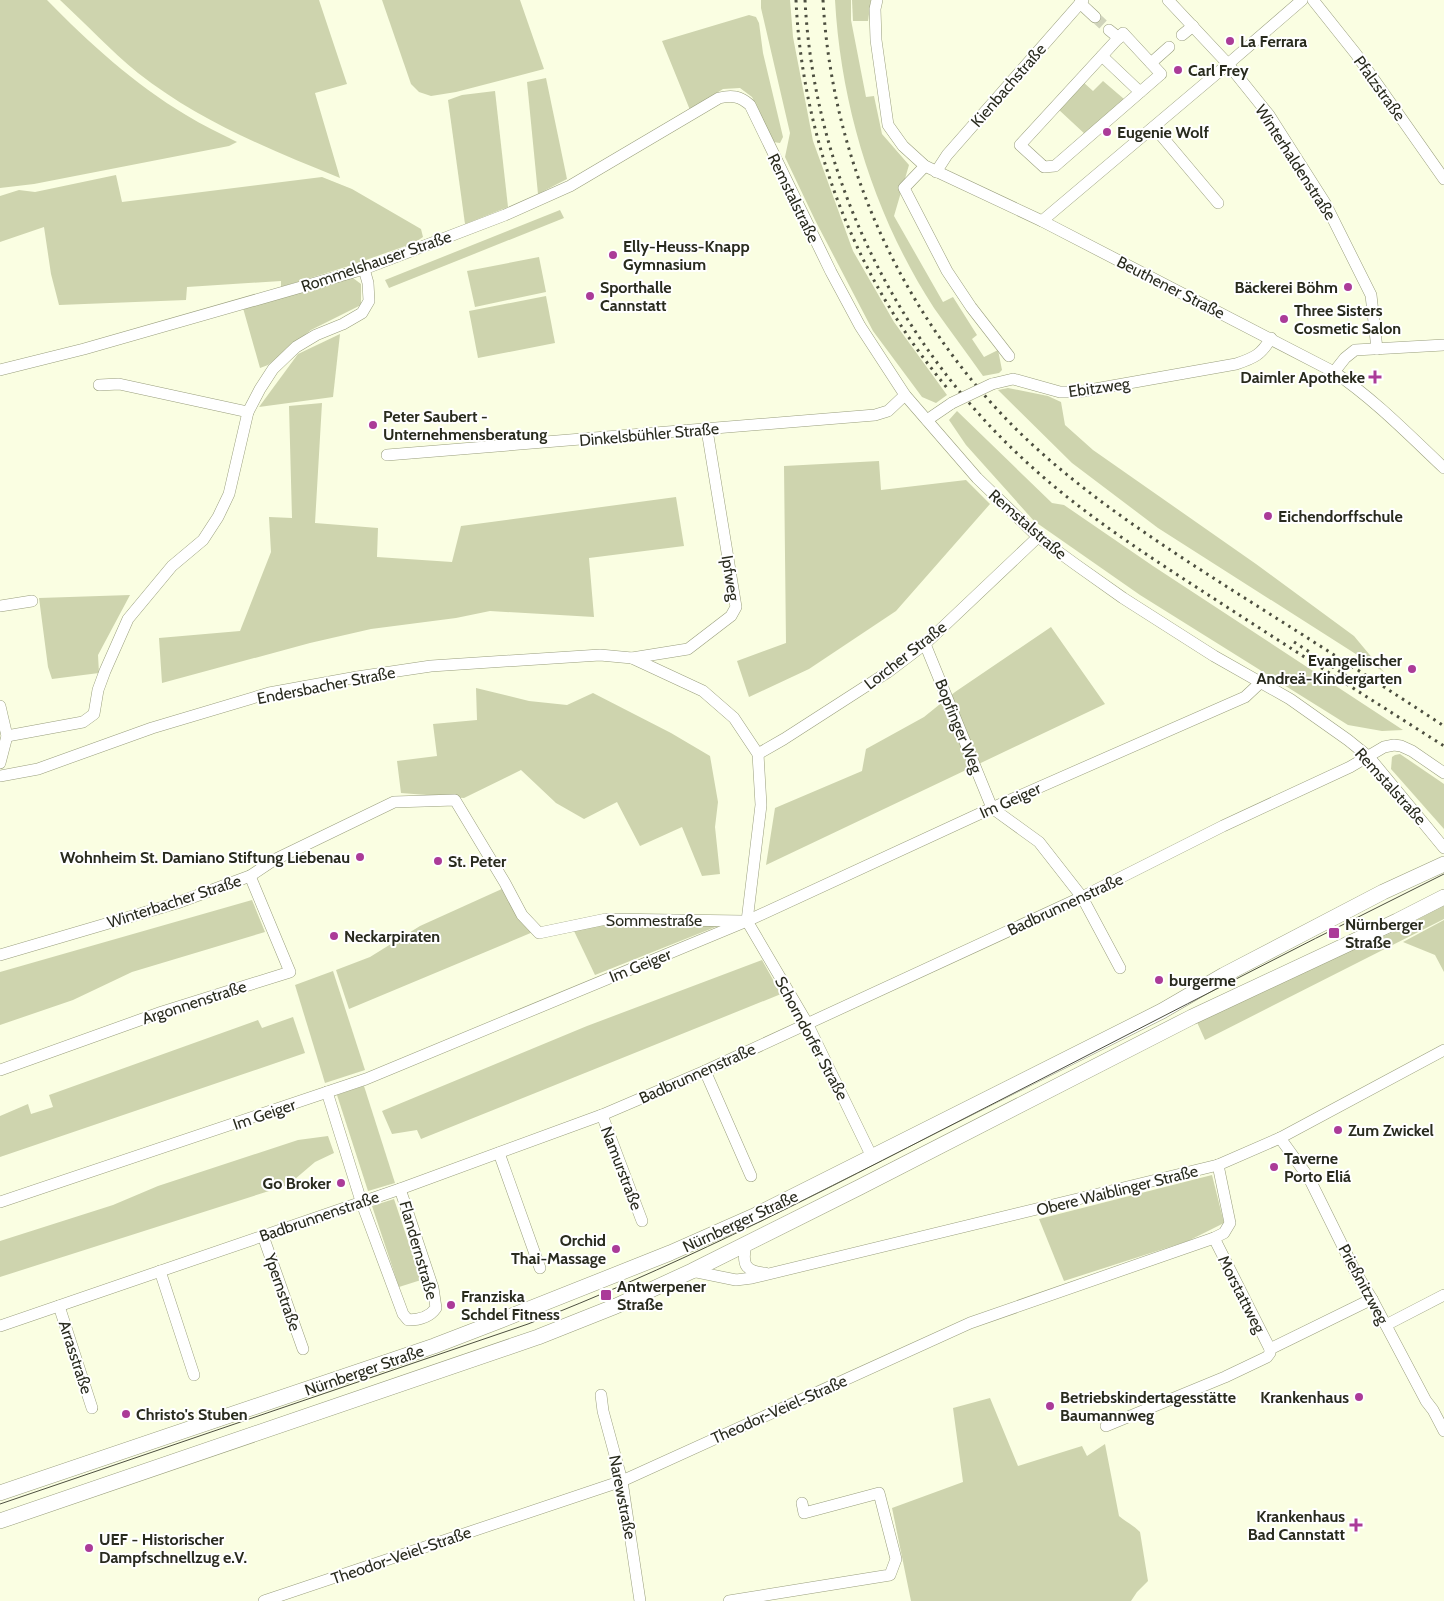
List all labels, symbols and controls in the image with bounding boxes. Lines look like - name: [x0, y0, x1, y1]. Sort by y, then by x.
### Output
- place label: La Ferrara: [1240, 32, 1307, 51]
- marker: La Ferrara: [1224, 35, 1236, 47]
- street label: Kienbachstraße: [967, 40, 1050, 131]
- street label: Pfalzstraße: [1350, 52, 1409, 124]
- place label: Carl Frey: [1188, 61, 1249, 80]
- marker: Carl Frey: [1172, 64, 1184, 76]
- street label: Winterhaldenstraße: [1251, 101, 1340, 224]
- place label: Eugenie Wolf: [1117, 123, 1209, 142]
- marker: Eugenie Wolf: [1101, 126, 1113, 138]
- street label: Remstalstraße: [764, 150, 823, 246]
- street label: Rommelshauser Straße: [299, 227, 454, 296]
- place label: Elly-Heuss-Knapp Gymnasium: [623, 237, 750, 274]
- marker: Elly-Heuss-Knapp Gymnasium: [607, 249, 619, 261]
- street label: Beuthener Straße: [1114, 252, 1228, 323]
- place label: Sporthalle Cannstatt: [600, 278, 672, 315]
- place label: Bäckerei Böhm: [1234, 278, 1338, 297]
- marker: Bäckerei Böhm: [1342, 281, 1354, 293]
- marker: Sporthalle Cannstatt: [584, 290, 596, 302]
- place label: Three Sisters Cosmetic Salon: [1294, 301, 1401, 338]
- marker: Three Sisters Cosmetic Salon: [1278, 313, 1290, 325]
- place label: Daimler Apotheke: [1240, 368, 1365, 387]
- marker: Daimler Apotheke: [1369, 371, 1381, 383]
- street label: Ebitzweg: [1067, 374, 1132, 401]
- place label: Peter Saubert - Unternehmensberatung: [383, 407, 547, 444]
- marker: Peter Saubert - Unternehmensberatung: [367, 419, 379, 431]
- street label: Dinkelsbühler Straße: [578, 419, 720, 450]
- street label: Remstalstraße: [985, 485, 1071, 563]
- place label: Eichendorffschule: [1278, 507, 1403, 526]
- marker: Eichendorffschule: [1262, 510, 1274, 522]
- street label: Ipfweg: [718, 554, 744, 603]
- street label: Lorcher Straße: [861, 618, 950, 693]
- place label: Evangelischer Andreä-Kindergarten: [1256, 651, 1403, 688]
- street label: Endersbacher Straße: [255, 663, 397, 708]
- marker: Evangelischer Andreä-Kindergarten: [1406, 663, 1418, 675]
- street label: Bopfinger Weg: [931, 676, 987, 777]
- street label: Remstalstraße: [1351, 744, 1430, 829]
- street label: Im Geiger: [977, 778, 1045, 822]
- place label: Wohnheim St. Damiano Stiftung Liebenau: [60, 848, 350, 867]
- marker: Wohnheim St. Damiano Stiftung Liebenau: [354, 851, 366, 863]
- place label: St. Peter: [448, 852, 507, 871]
- marker: St. Peter: [432, 855, 444, 867]
- street label: Badbrunnenstraße: [1004, 869, 1126, 940]
- street label: Winterbacher Straße: [105, 871, 244, 932]
- street label: Sommestraße: [606, 911, 702, 930]
- place label: Nürnberger Straße: [1345, 915, 1424, 952]
- marker: Nürnberger Straße: [1327, 926, 1341, 940]
- place label: Neckarpiraten: [344, 927, 440, 946]
- marker: Neckarpiraten: [328, 930, 340, 942]
- street label: Im Geiger: [606, 944, 675, 986]
- place label: burgerme: [1169, 971, 1236, 990]
- street label: Schorndorfer Straße: [771, 973, 852, 1103]
- marker: burgerme: [1153, 974, 1165, 986]
- street label: Argonnenstraße: [140, 977, 249, 1028]
- street label: Badbrunnenstraße: [636, 1039, 758, 1108]
- street label: Im Geiger: [230, 1095, 299, 1134]
- place label: Zum Zwickel: [1348, 1121, 1434, 1140]
- street label: Namurstraße: [597, 1124, 646, 1213]
- marker: Zum Zwickel: [1332, 1124, 1344, 1136]
- place label: Taverne Porto Eliá: [1284, 1149, 1351, 1186]
- street label: Obere Waiblinger Straße: [1034, 1161, 1200, 1220]
- marker: Taverne Porto Eliá: [1268, 1161, 1280, 1173]
- place label: Go Broker: [263, 1174, 332, 1193]
- marker: Go Broker: [335, 1177, 347, 1189]
- street label: Nürnberger Straße: [680, 1186, 801, 1256]
- street label: Badbrunnenstraße: [257, 1187, 382, 1246]
- street label: Flandernstraße: [395, 1199, 442, 1302]
- place label: Orchid Thai-Massage: [511, 1231, 606, 1268]
- street label: Prießnitzweg: [1335, 1241, 1393, 1328]
- marker: Orchid Thai-Massage: [610, 1243, 622, 1255]
- street label: Ypernstraße: [260, 1250, 305, 1334]
- street label: Morstattweg: [1214, 1252, 1270, 1337]
- place label: Antwerpener Straße: [617, 1277, 707, 1314]
- place label: Franziska Schdel Fitness: [461, 1287, 560, 1324]
- marker: Antwerpener Straße: [599, 1288, 613, 1302]
- marker: Franziska Schdel Fitness: [445, 1299, 457, 1311]
- street label: Arrasstraße: [55, 1318, 96, 1396]
- street label: Nürnberger Straße: [302, 1341, 426, 1400]
- street label: Theodor-Veiel-Straße: [708, 1371, 850, 1448]
- place label: Betriebskindertagesstätte Baumannweg: [1060, 1388, 1236, 1425]
- place label: Krankenhaus: [1260, 1388, 1349, 1407]
- marker: Krankenhaus: [1353, 1391, 1365, 1403]
- marker: Betriebskindertagesstätte Baumannweg: [1044, 1400, 1056, 1412]
- place label: Christo's Stuben: [136, 1405, 248, 1424]
- marker: Christo's Stuben: [120, 1408, 132, 1420]
- street label: Narewstraße: [605, 1453, 640, 1541]
- place label: Krankenhaus Bad Cannstatt: [1248, 1507, 1345, 1544]
- marker: Krankenhaus Bad Cannstatt: [1349, 1518, 1363, 1532]
- street label: Theodor-Veiel-Straße: [329, 1523, 473, 1588]
- place label: UEF - Historischer Dampfschnellzug e.V.: [99, 1530, 247, 1567]
- marker: UEF - Historischer Dampfschnellzug e.V.: [83, 1542, 95, 1554]

